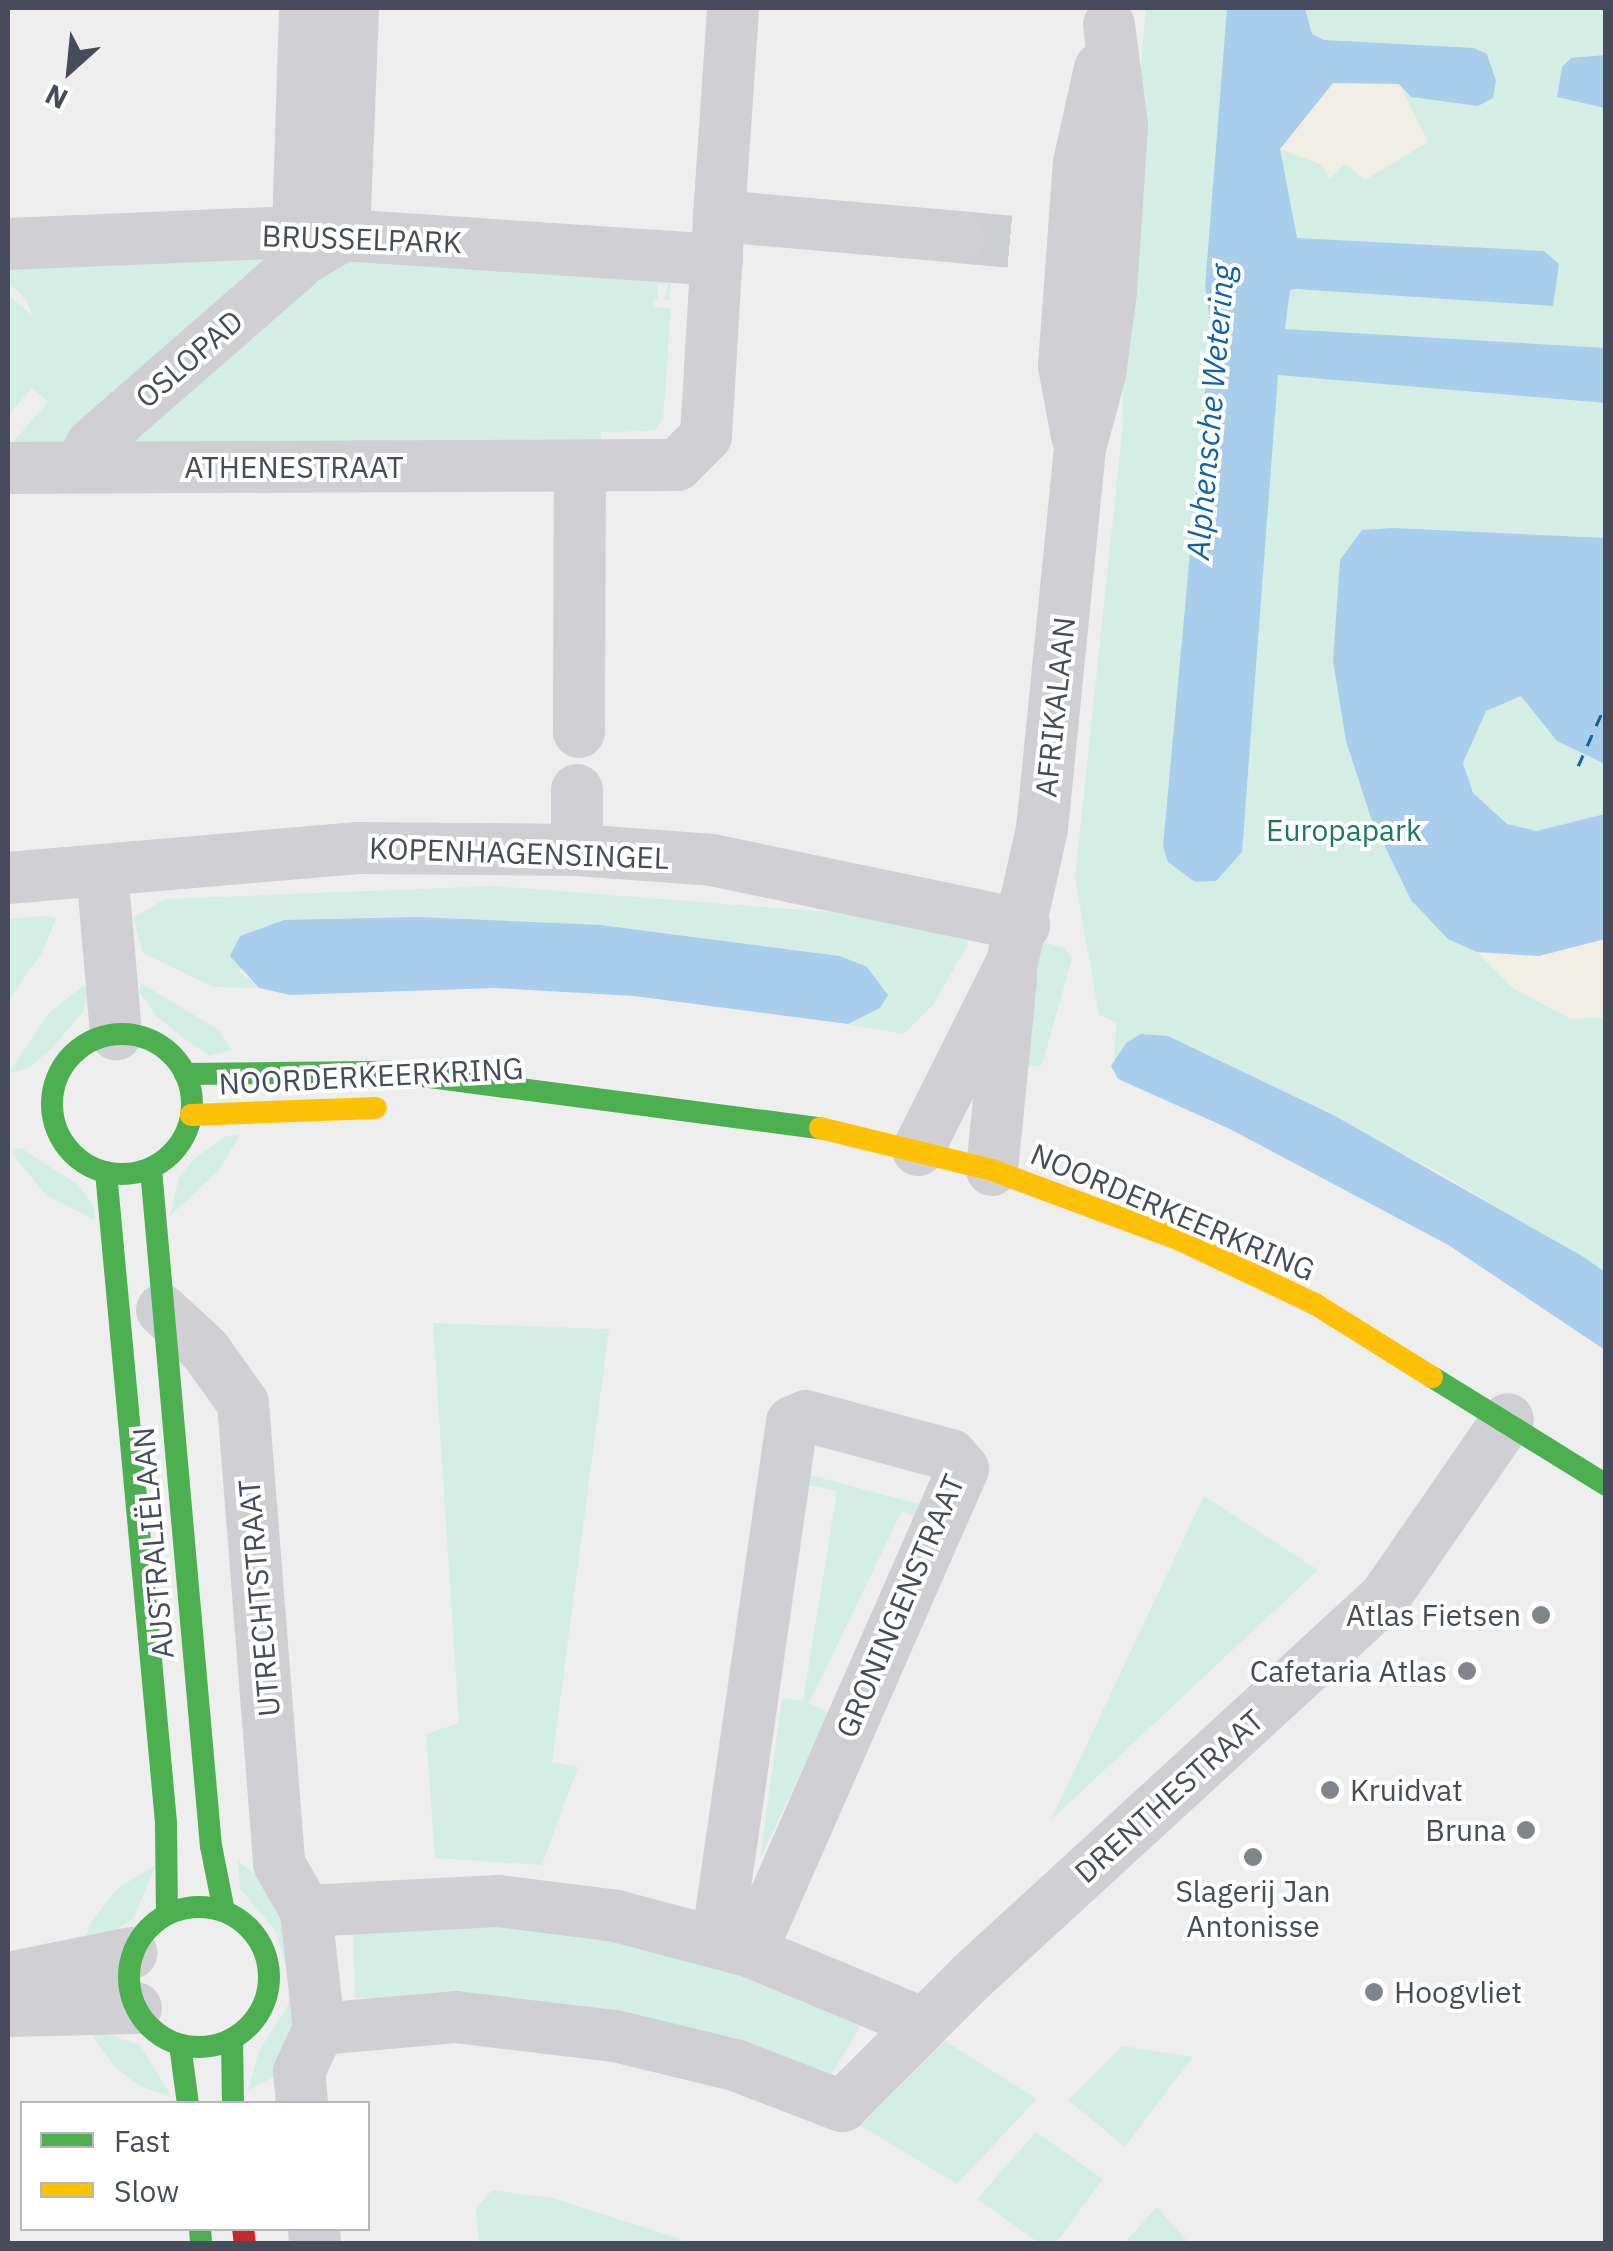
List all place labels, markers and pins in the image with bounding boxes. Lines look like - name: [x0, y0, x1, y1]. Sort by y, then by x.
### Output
- place label: Atlas Fietsen: [1346, 1597, 1521, 1633]
- marker: Atlas Fietsen: [1530, 1604, 1552, 1626]
- place label: Cafetaria Atlas: [1250, 1653, 1447, 1689]
- marker: Cafetaria Atlas: [1456, 1660, 1478, 1682]
- place label: Kruidvat: [1350, 1772, 1463, 1808]
- marker: Kruidvat: [1319, 1779, 1341, 1801]
- place label: Bruna: [1425, 1812, 1506, 1848]
- marker: Bruna: [1515, 1819, 1537, 1841]
- marker: Slagerij Jan Antonisse: [1242, 1846, 1264, 1868]
- place label: Slagerij Jan Antonisse: [1175, 1873, 1331, 1944]
- place label: Hoogvliet: [1394, 1974, 1522, 2010]
- marker: Hoogvliet: [1363, 1981, 1385, 2003]

